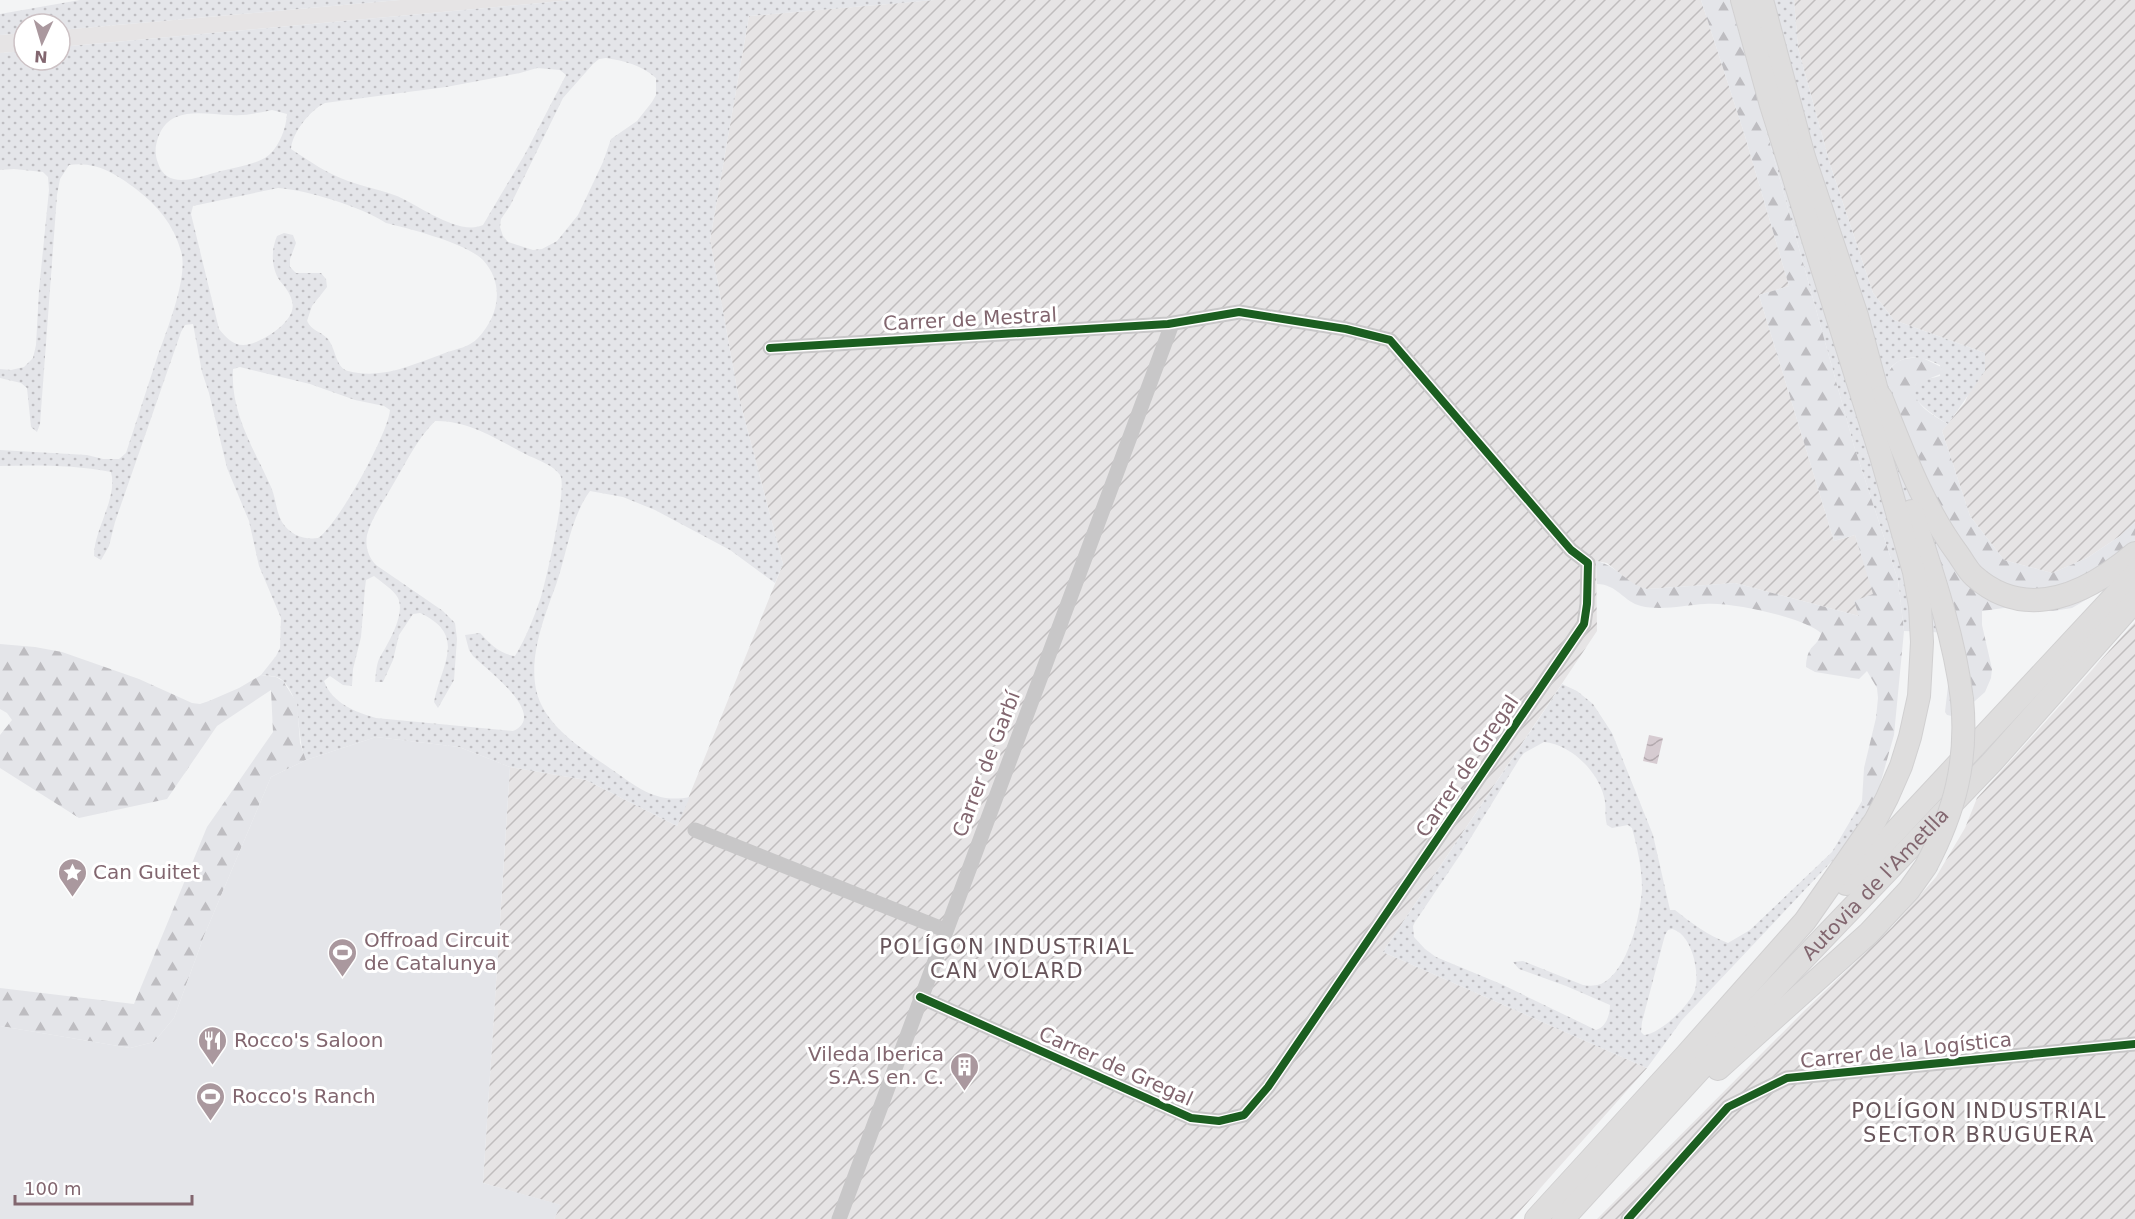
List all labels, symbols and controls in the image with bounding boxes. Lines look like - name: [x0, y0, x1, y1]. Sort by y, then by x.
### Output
- north arrow: [12, 12, 72, 72]
- text: N: [34, 47, 48, 66]
- street label: Carrer de Mestral: [882, 302, 1058, 336]
- street label: Carrer de Garbí: [947, 686, 1025, 840]
- street label: Carrer de Gregal: [1411, 690, 1523, 842]
- street label: Autovia de l'Ametlla: [1797, 803, 1954, 965]
- place icon: Can Guitet: [56, 856, 88, 898]
- place label: Can Guitet: [93, 860, 200, 884]
- place label: Offroad Circuit de Catalunya: [364, 928, 509, 975]
- district label: POLÍGON INDUSTRIAL CAN VOLARD: [879, 934, 1135, 983]
- sports icon: Offroad Circuit de Catalunya: [327, 936, 359, 978]
- street label: Carrer de Gregal: [1035, 1021, 1197, 1111]
- restaurant icon: Rocco's Saloon: [197, 1024, 229, 1066]
- street label: Carrer de la Logística: [1799, 1027, 2013, 1073]
- place label: Rocco's Saloon: [234, 1028, 383, 1052]
- place label: Vileda Iberica S.A.S en. C.: [808, 1042, 944, 1089]
- building icon: Vileda Iberica S.A.S en. C.: [949, 1050, 981, 1092]
- sports icon: Rocco's Ranch: [195, 1080, 227, 1122]
- place label: Rocco's Ranch: [232, 1084, 376, 1108]
- district label: POLÍGON INDUSTRIAL SECTOR BRUGUERA: [1851, 1098, 2107, 1147]
- scale bar: [15, 1168, 192, 1206]
- text: 100 m: [24, 1178, 82, 1199]

